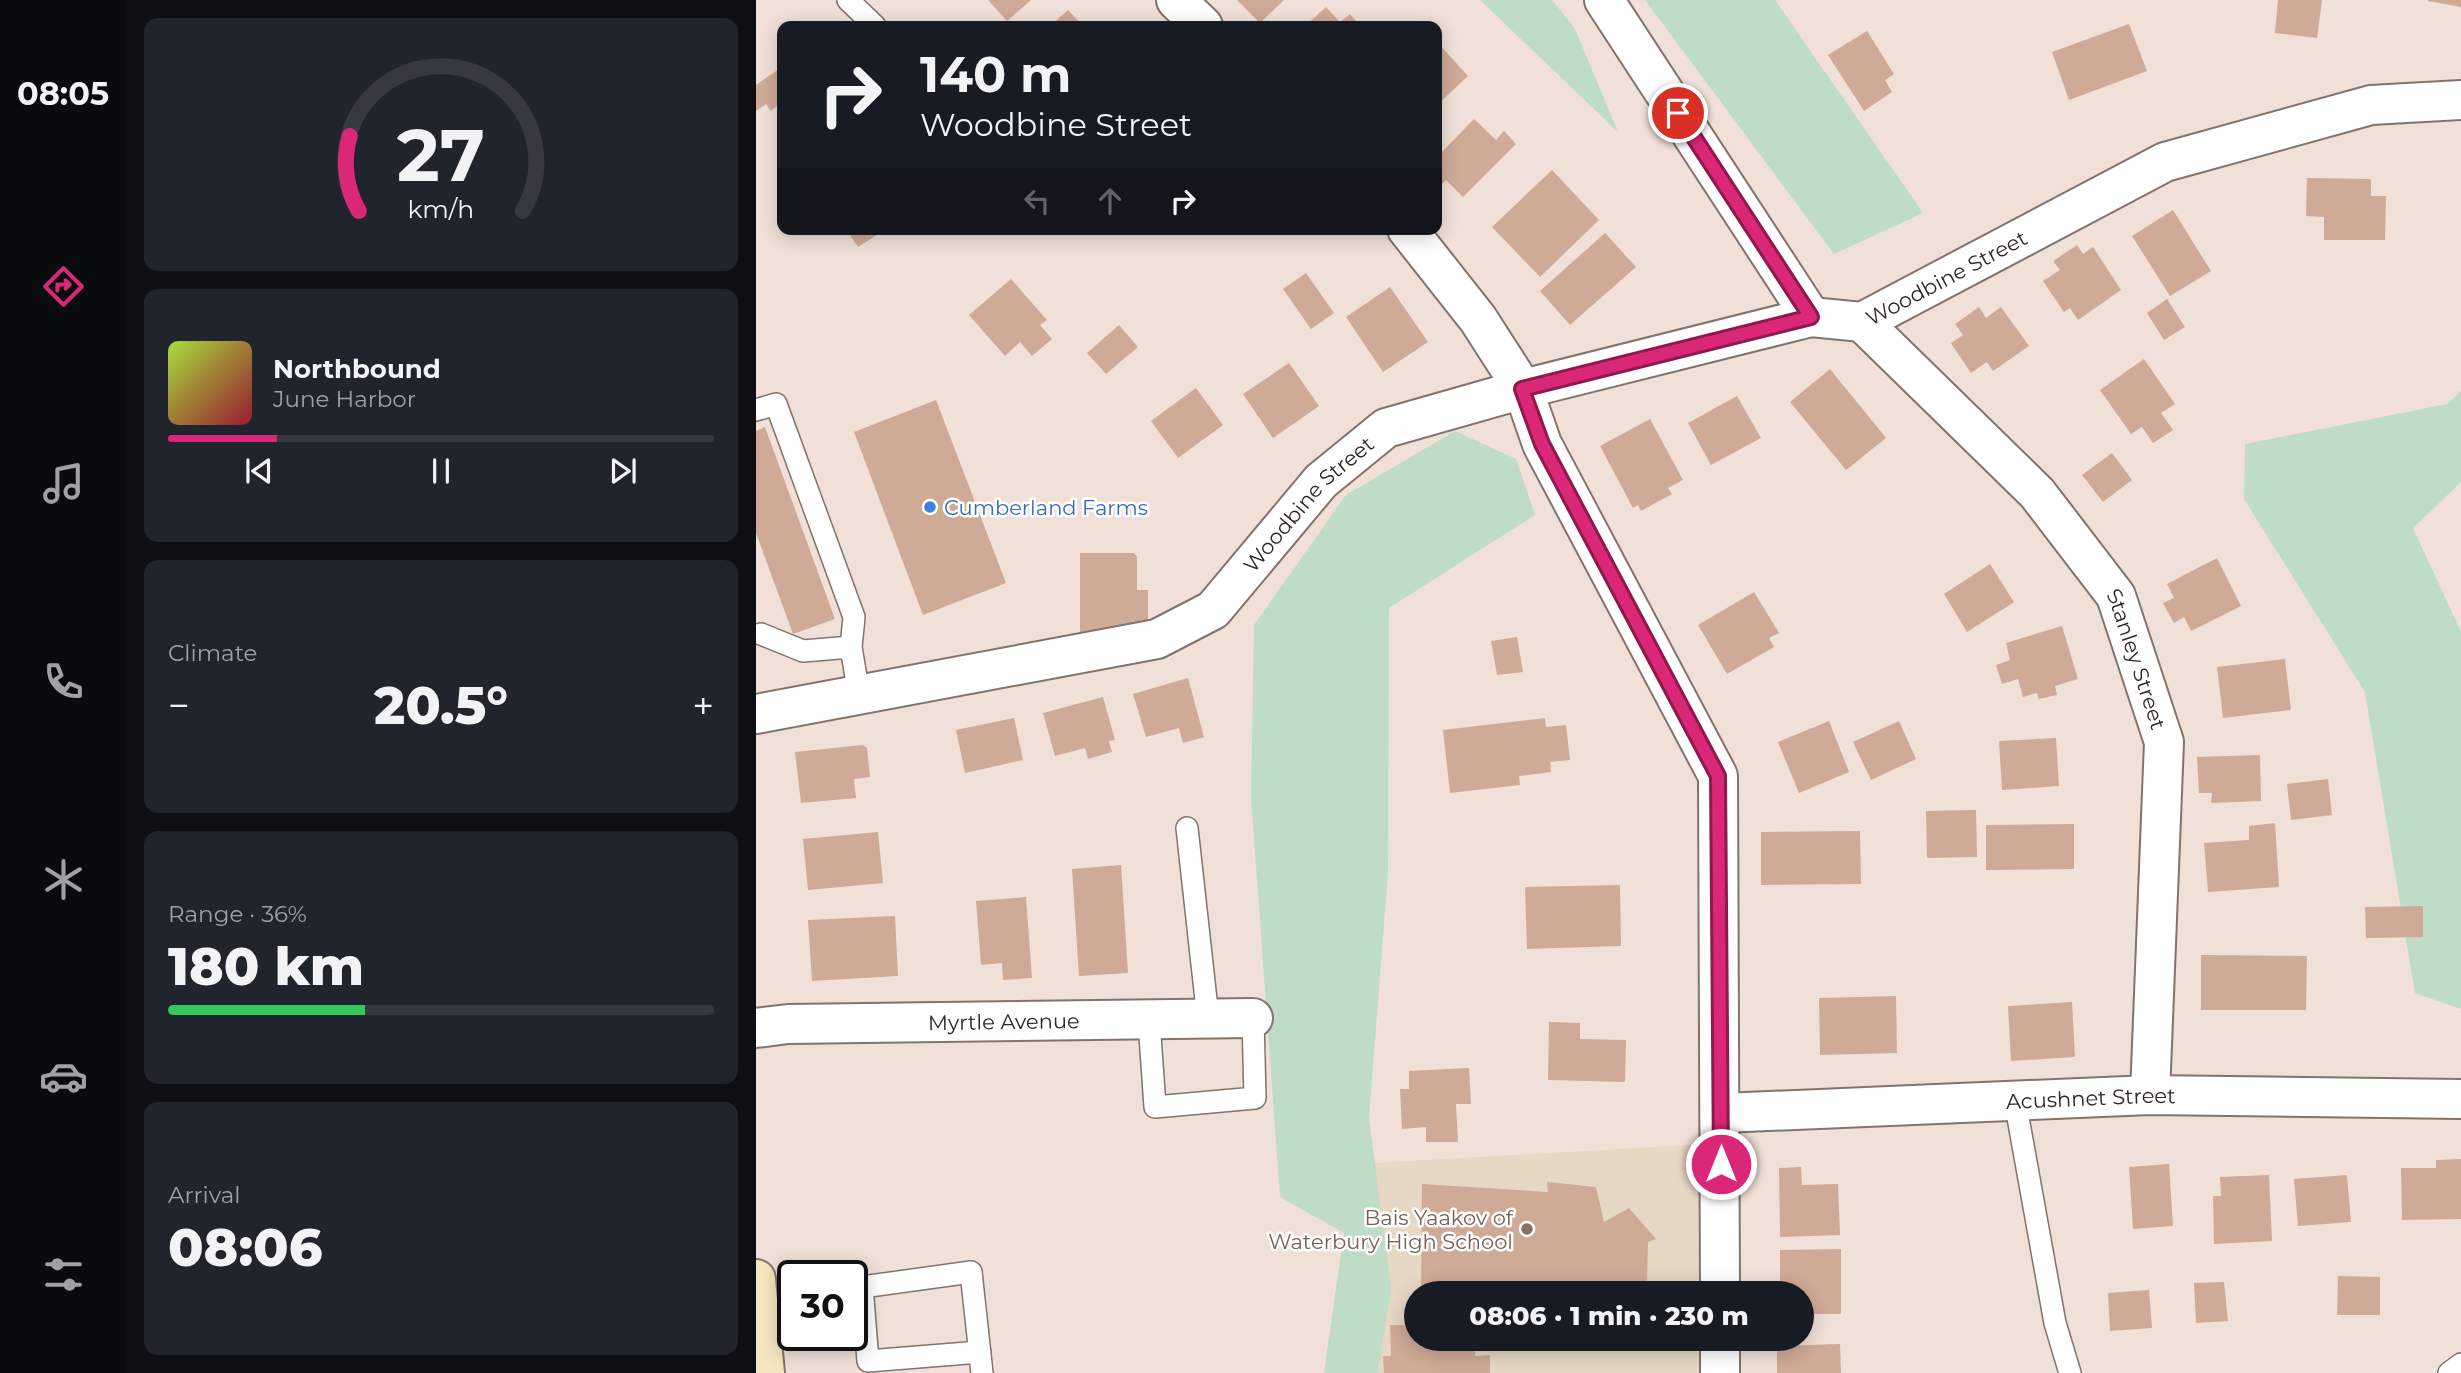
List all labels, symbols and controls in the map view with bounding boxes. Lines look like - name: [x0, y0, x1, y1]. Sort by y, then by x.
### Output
- text: 140 m: [920, 45, 1072, 104]
- icon: right: [805, 49, 896, 140]
- text: 08:05: [17, 74, 109, 113]
- pin: [1648, 83, 1708, 143]
- icon: arrive: [1659, 94, 1697, 132]
- text: Woodbine Street: [920, 105, 1192, 144]
- text: 27: [397, 111, 485, 199]
- icon: left: [1018, 182, 1056, 220]
- icon: ahead: [1091, 182, 1129, 220]
- icon: right: [1164, 182, 1202, 220]
- text: km/h: [408, 193, 474, 223]
- street label: Woodbine Street: [1861, 225, 2031, 330]
- icon: directions: [39, 262, 88, 311]
- text: Northbound: [273, 353, 441, 385]
- text: June Harbor: [273, 385, 416, 413]
- street label: Woodbine Street: [1238, 431, 1379, 577]
- icon: previous: [240, 452, 278, 490]
- icon: pause: [422, 452, 460, 490]
- icon: next: [604, 452, 642, 490]
- icon: music: [39, 459, 88, 508]
- place label: Cumberland Farms: [944, 495, 1148, 520]
- marker: Cumberland Farms: [922, 499, 938, 515]
- street label: Stanley Street: [2102, 583, 2171, 733]
- text: Climate: [168, 639, 257, 667]
- icon: phone: [39, 657, 88, 706]
- text: 20.5°: [374, 674, 508, 737]
- text: −: [168, 682, 190, 729]
- text: +: [692, 682, 714, 729]
- icon: climate: [39, 855, 88, 904]
- text: Range · 36%: [168, 900, 307, 928]
- text: 180 km: [168, 935, 364, 998]
- street label: Myrtle Avenue: [928, 1008, 1080, 1035]
- icon: car: [39, 1052, 88, 1101]
- street label: Acushnet Street: [2005, 1082, 2176, 1114]
- position arrow: [1684, 1127, 1758, 1201]
- text: Arrival: [168, 1181, 241, 1209]
- place label: Bais Yaakov of Waterbury High School: [1268, 1205, 1514, 1254]
- text: 08:06: [168, 1216, 323, 1279]
- marker: Bais Yaakov of Waterbury High School: [1519, 1221, 1535, 1237]
- icon: filters: [39, 1250, 88, 1299]
- speed limit sign: 30: [777, 1260, 868, 1351]
- text: 08:06 · 1 min · 230 m: [1469, 1300, 1749, 1332]

